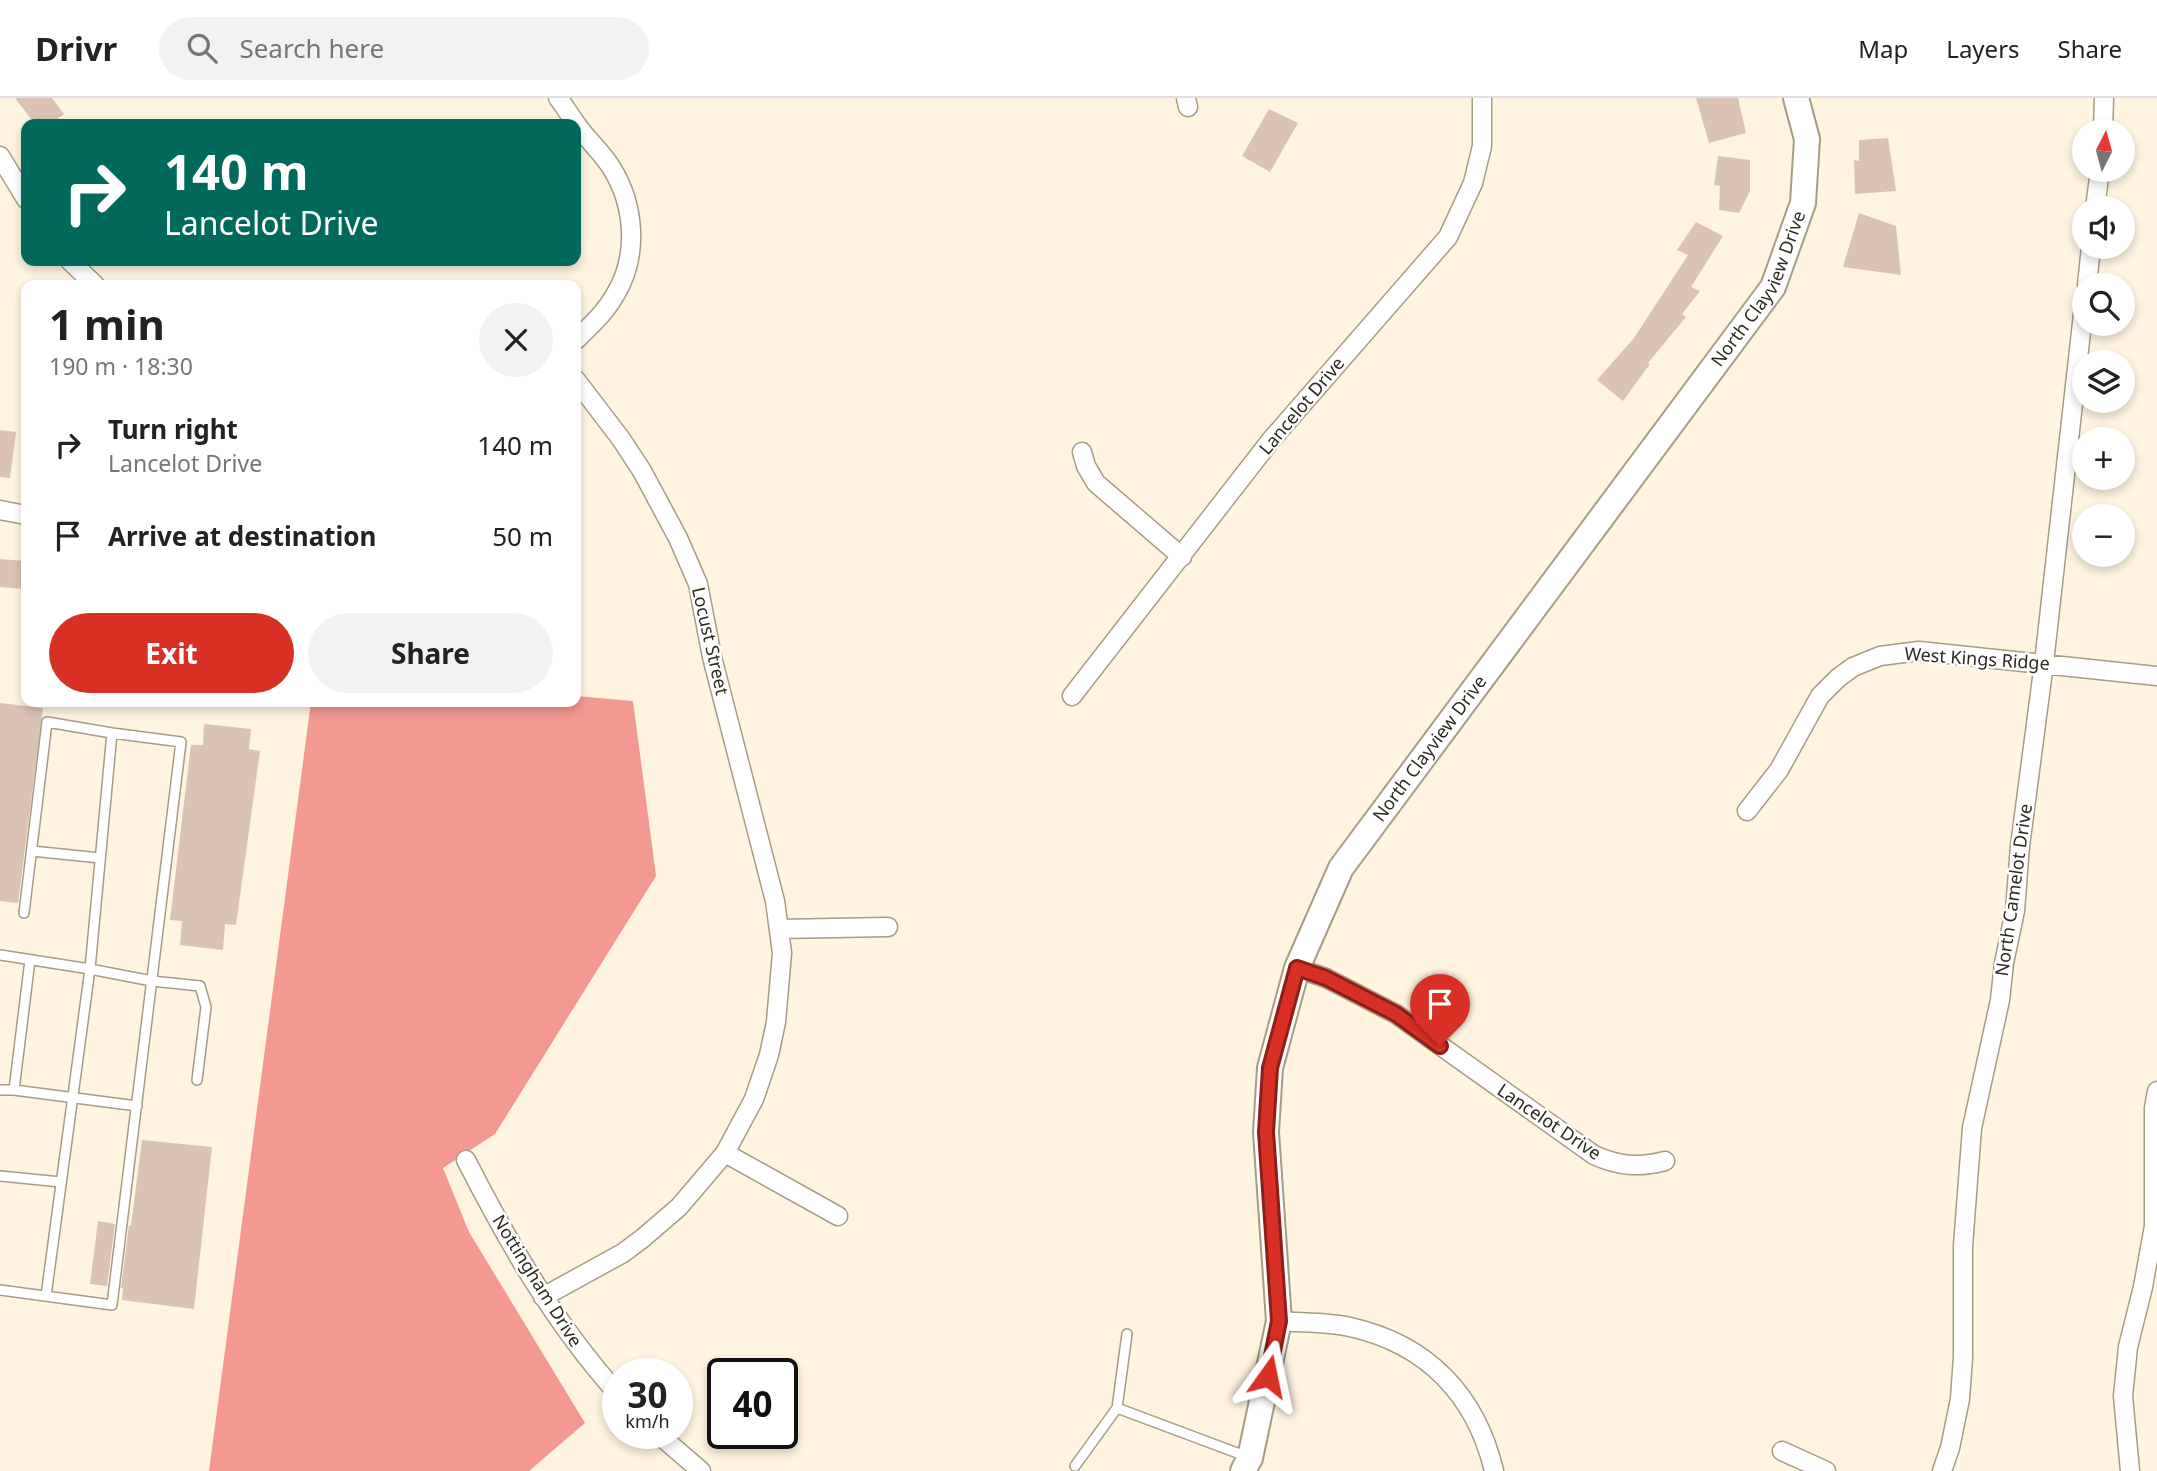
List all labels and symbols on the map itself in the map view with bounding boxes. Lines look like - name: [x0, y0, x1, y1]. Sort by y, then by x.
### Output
- north arrow: [2072, 119, 2135, 182]
- street label: North Clayview Drive: [1705, 207, 1810, 371]
- street label: Lancelot Drive: [1253, 351, 1349, 459]
- street label: Locust Street: [687, 584, 735, 698]
- street label: West Kings Ridge: [1904, 641, 2051, 675]
- street label: North Clayview Drive: [1367, 670, 1491, 826]
- street label: North Camelot Drive: [1989, 802, 2037, 978]
- pin: [1410, 974, 1470, 1046]
- street label: Lancelot Drive: [1493, 1077, 1606, 1165]
- street label: Nottingham Drive: [487, 1210, 588, 1351]
- position arrow: [1231, 1339, 1305, 1413]
- speed limit sign: 40: [707, 1358, 798, 1449]

